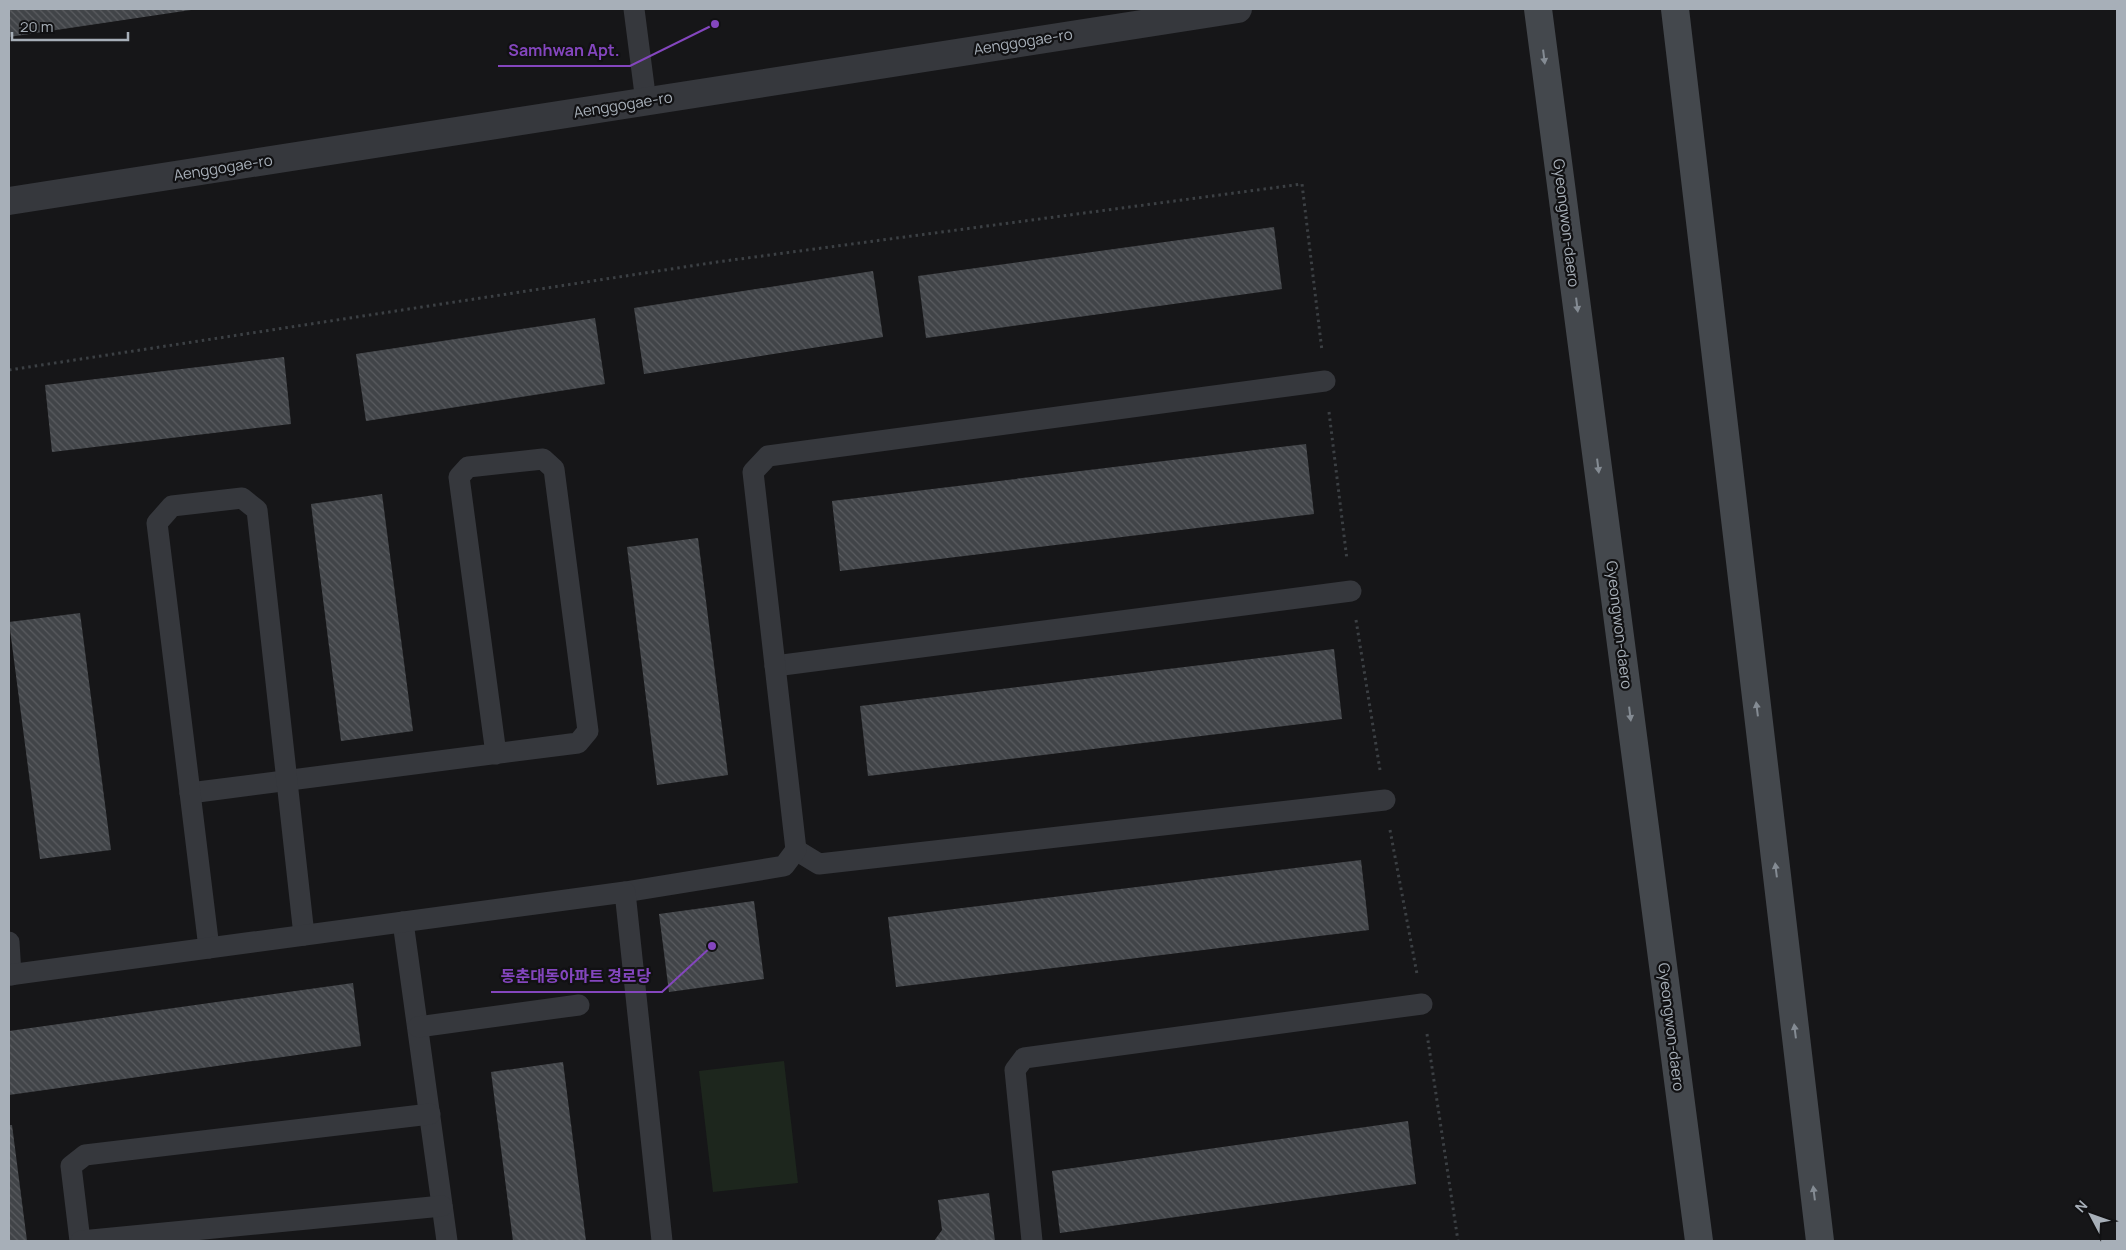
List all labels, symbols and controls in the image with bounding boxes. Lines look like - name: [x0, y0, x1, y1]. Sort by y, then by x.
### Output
- scale bar: [12, 10, 129, 42]
- text: 20 m: [20, 16, 53, 37]
- street label: Aenggogae-ro: [972, 23, 1074, 60]
- callout: Samhwan Apt.: [498, 35, 630, 66]
- text: Samhwan Apt.: [508, 39, 620, 61]
- one-way arrow: [1540, 49, 1548, 65]
- street label: Aenggogae-ro: [572, 86, 674, 123]
- street label: Aenggogae-ro: [172, 149, 274, 186]
- street label: Gyeongwon-daero: [1548, 158, 1585, 288]
- one-way arrow: [1573, 297, 1581, 313]
- one-way arrow: [1594, 458, 1602, 474]
- street label: Gyeongwon-daero: [1601, 560, 1638, 690]
- one-way arrow: [1753, 700, 1761, 716]
- one-way arrow: [1626, 706, 1634, 722]
- one-way arrow: [1772, 862, 1780, 878]
- callout: 동춘대동아파트 경로당: [491, 961, 662, 992]
- street label: Gyeongwon-daero: [1653, 962, 1690, 1092]
- text: 동춘대동아파트 경로당: [501, 965, 651, 987]
- one-way arrow: [1791, 1023, 1799, 1039]
- one-way arrow: [1810, 1185, 1818, 1201]
- north arrow: [2066, 1190, 2116, 1240]
- text: N: [2070, 1196, 2091, 1216]

